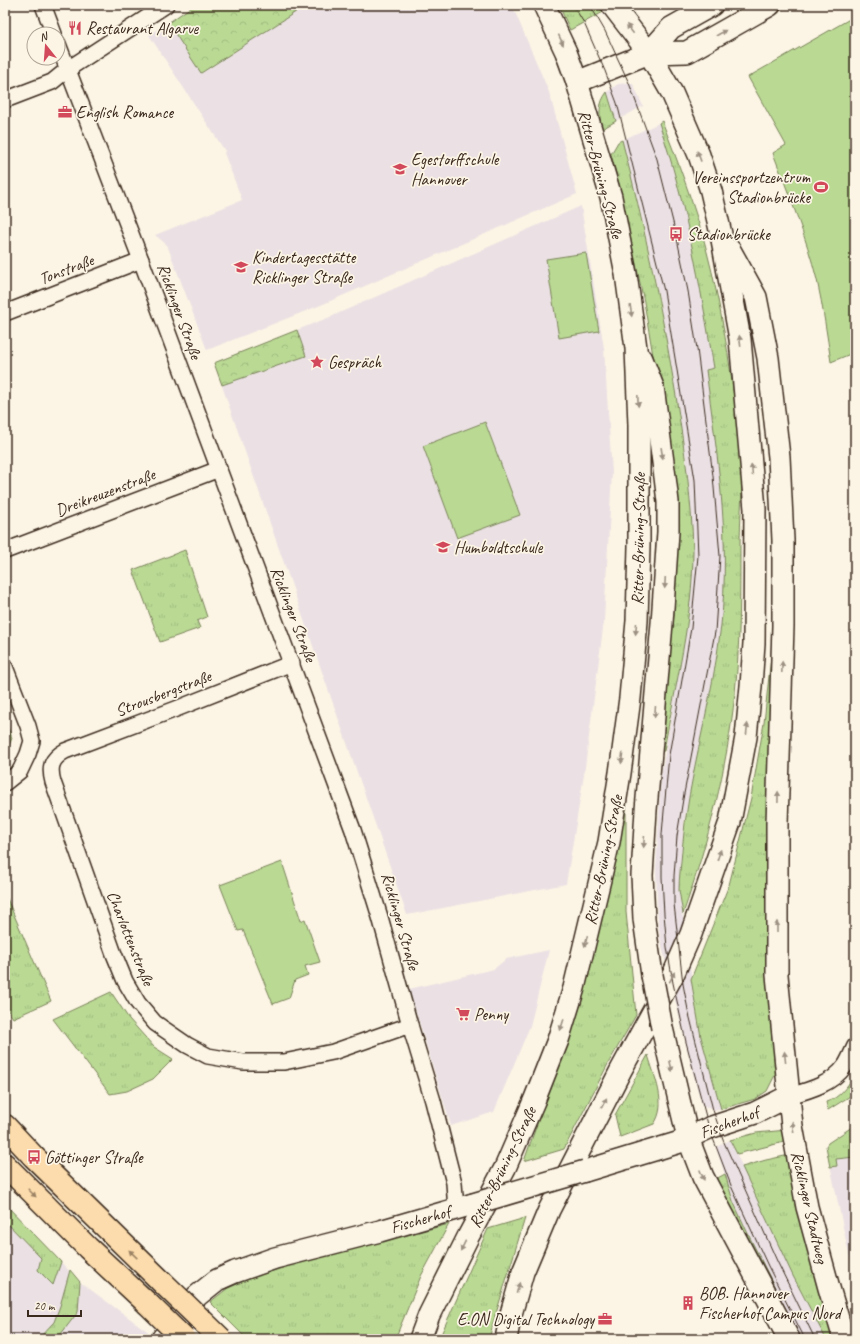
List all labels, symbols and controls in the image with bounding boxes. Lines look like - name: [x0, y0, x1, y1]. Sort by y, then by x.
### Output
- place label: Restaurant Algarve: [86, 18, 200, 39]
- restaurant icon: Restaurant Algarve: [67, 20, 83, 36]
- one-way arrow: [626, 24, 635, 35]
- north arrow: [26, 26, 66, 66]
- text: N: [38, 28, 50, 44]
- one-way arrow: [715, 29, 727, 36]
- one-way arrow: [558, 35, 564, 46]
- place label: English Romance: [76, 102, 174, 123]
- office icon: English Romance: [57, 104, 73, 120]
- street label: Ritter-Brüning-Straße: [573, 108, 628, 242]
- place label: Egestorffschule Hannover: [411, 149, 500, 190]
- one-way arrow: [696, 149, 702, 161]
- school or university icon: Egestorffschule Hannover: [392, 161, 408, 177]
- place label: Vereinssportzentrum Stadionbrücke: [692, 167, 811, 208]
- sports icon: Vereinssportzentrum Stadionbrücke: [813, 179, 829, 195]
- place label: Stadionbrücke: [687, 224, 771, 245]
- bus stop icon: Stadionbrücke: [668, 226, 684, 242]
- place label: Kindertagesstätte Ricklinger Straße: [252, 247, 357, 288]
- street label: Tonstraße: [36, 249, 98, 289]
- school or university icon: Kindertagesstätte Ricklinger Straße: [233, 259, 249, 275]
- street label: Ricklinger Straße: [153, 261, 207, 363]
- one-way arrow: [628, 305, 634, 317]
- one-way arrow: [736, 334, 743, 347]
- place label: Gespräch: [328, 352, 383, 373]
- place icon: Gespräch: [309, 354, 325, 370]
- one-way arrow: [635, 395, 642, 407]
- one-way arrow: [659, 447, 665, 459]
- street label: Dreikreuzenstraße: [52, 463, 159, 521]
- one-way arrow: [748, 464, 755, 476]
- street label: Ritter-Brüning-Straße: [627, 471, 650, 605]
- place label: Humboldtschule: [454, 537, 544, 558]
- school or university icon: Humboldtschule: [435, 539, 451, 555]
- street label: Ricklinger Straße: [266, 564, 322, 666]
- one-way arrow: [661, 577, 668, 589]
- one-way arrow: [632, 623, 639, 635]
- one-way arrow: [779, 660, 785, 673]
- street label: Strousbergstraße: [112, 665, 215, 721]
- one-way arrow: [651, 706, 658, 718]
- one-way arrow: [744, 723, 751, 735]
- one-way arrow: [619, 752, 625, 764]
- one-way arrow: [775, 790, 781, 803]
- street label: Ritter-Brüning-Straße: [579, 792, 628, 927]
- one-way arrow: [640, 836, 647, 848]
- one-way arrow: [716, 849, 722, 861]
- street label: Ricklinger Straße: [377, 870, 425, 974]
- street label: Charlottenstraße: [102, 888, 160, 990]
- one-way arrow: [774, 920, 780, 933]
- one-way arrow: [583, 935, 589, 947]
- one-way arrow: [669, 971, 675, 982]
- place label: Penny: [474, 1004, 509, 1025]
- supermarket icon: Penny: [455, 1006, 471, 1022]
- one-way arrow: [559, 1020, 565, 1032]
- one-way arrow: [782, 1051, 788, 1063]
- one-way arrow: [669, 1060, 675, 1072]
- one-way arrow: [600, 1097, 607, 1109]
- street label: Fischerhof: [697, 1100, 765, 1143]
- street label: Ritter-Brüning-Straße: [464, 1102, 541, 1231]
- one-way arrow: [790, 1121, 796, 1133]
- place label: Göttinger Straße: [45, 1147, 144, 1168]
- bus stop icon: Göttinger Straße: [26, 1149, 42, 1165]
- street label: Ricklinger Stadtweg: [786, 1149, 833, 1267]
- one-way arrow: [699, 1169, 705, 1180]
- one-way arrow: [27, 1188, 37, 1198]
- street label: Fischerhof: [388, 1200, 456, 1238]
- one-way arrow: [460, 1240, 467, 1251]
- one-way arrow: [128, 1249, 138, 1259]
- one-way arrow: [516, 1281, 522, 1294]
- place label: BOB. Hannover Fischerhof Campus Nord: [699, 1283, 844, 1324]
- scale bar: [28, 1292, 81, 1318]
- building icon: BOB. Hannover Fischerhof Campus Nord: [680, 1295, 696, 1311]
- text: 20 m: [34, 1298, 56, 1314]
- place label: E.ON Digital Technology: [457, 1309, 595, 1330]
- office icon: E.ON Digital Technology: [597, 1311, 613, 1327]

